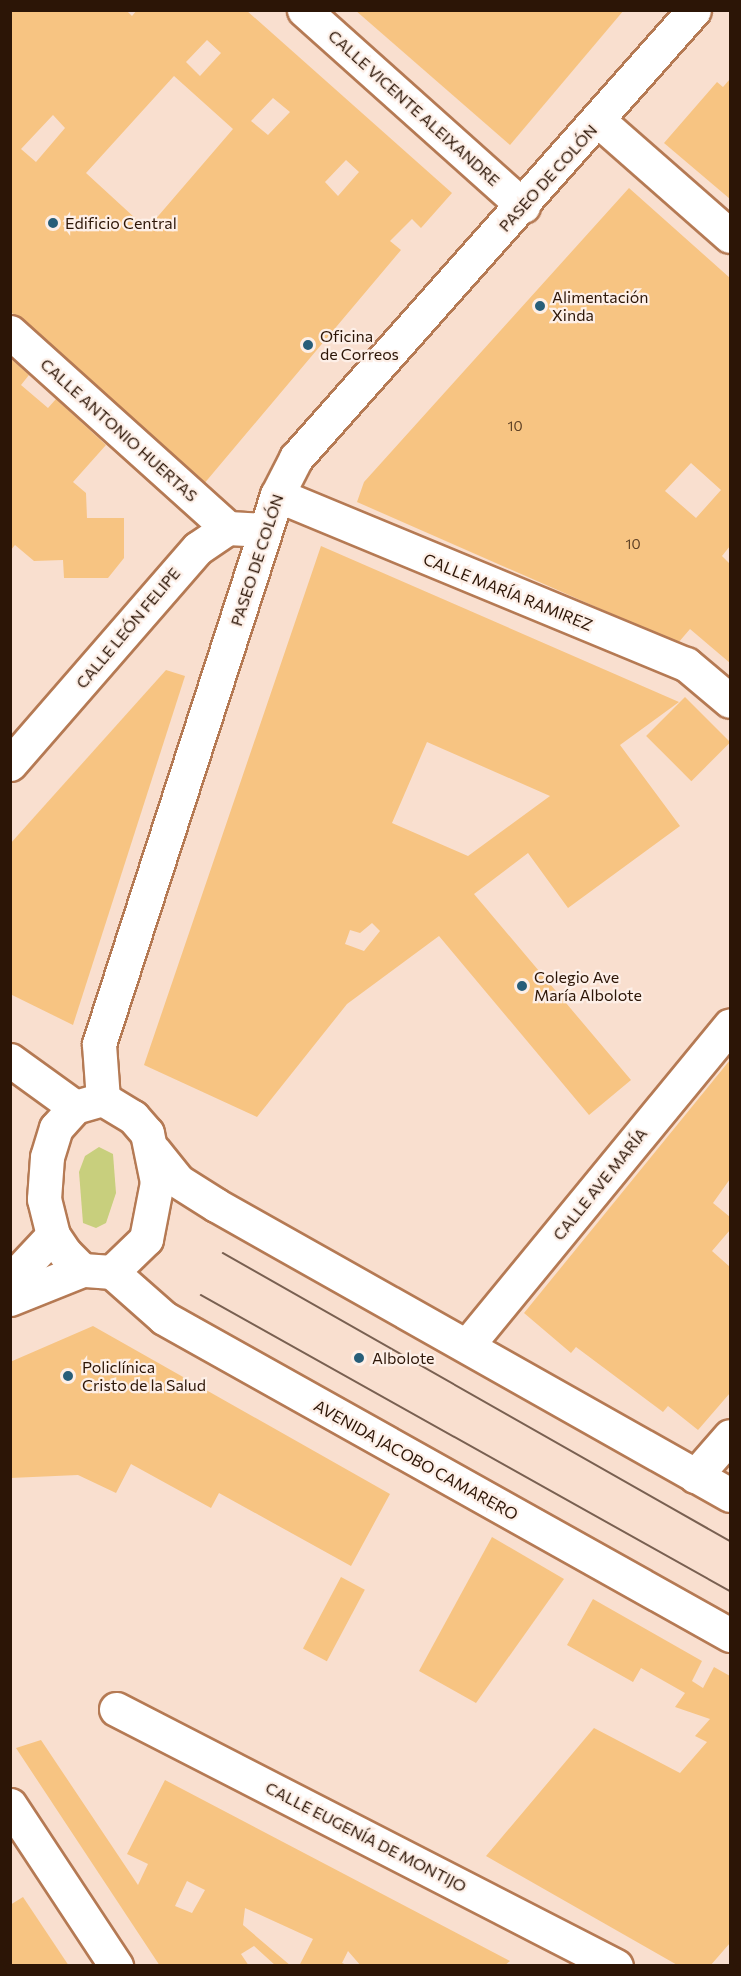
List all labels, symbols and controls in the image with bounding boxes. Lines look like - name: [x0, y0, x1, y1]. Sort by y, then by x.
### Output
- street label: CALLE VICENTE ALEIXANDRE: [324, 26, 504, 190]
- street label: PASEO DE COLÓN: [495, 120, 601, 236]
- place label: Edificio Central: [65, 213, 177, 233]
- marker: Edificio Central: [46, 216, 60, 230]
- place label: Alimentación Xinda: [552, 287, 648, 325]
- marker: Alimentación Xinda: [533, 299, 547, 313]
- place label: Oficina de Correos: [320, 326, 399, 364]
- marker: Oficina de Correos: [301, 338, 315, 352]
- street label: CALLE ANTONIO HUERTAS: [37, 355, 201, 505]
- house number: 10: [507, 418, 523, 434]
- street label: PASEO DE COLÓN: [227, 492, 287, 628]
- house number: 10: [625, 536, 641, 552]
- street label: CALLE MARÍA RAMIREZ: [420, 549, 596, 635]
- street label: CALLE LEÓN FELIPE: [72, 564, 184, 692]
- place label: Colegio Ave María Albolote: [534, 967, 642, 1005]
- marker: Colegio Ave María Albolote: [515, 979, 529, 993]
- street label: CALLE AVE MARÍA: [549, 1124, 651, 1244]
- place label: Albolote: [372, 1348, 435, 1368]
- marker: Albolote: [350, 1349, 368, 1367]
- place label: Policlínica Cristo de la Salud: [82, 1357, 206, 1395]
- marker: Policlínica Cristo de la Salud: [59, 1367, 77, 1385]
- street label: AVENIDA JACOBO CAMARERO: [311, 1396, 521, 1524]
- street label: CALLE EUGENÍA DE MONTIJO: [262, 1778, 470, 1896]

